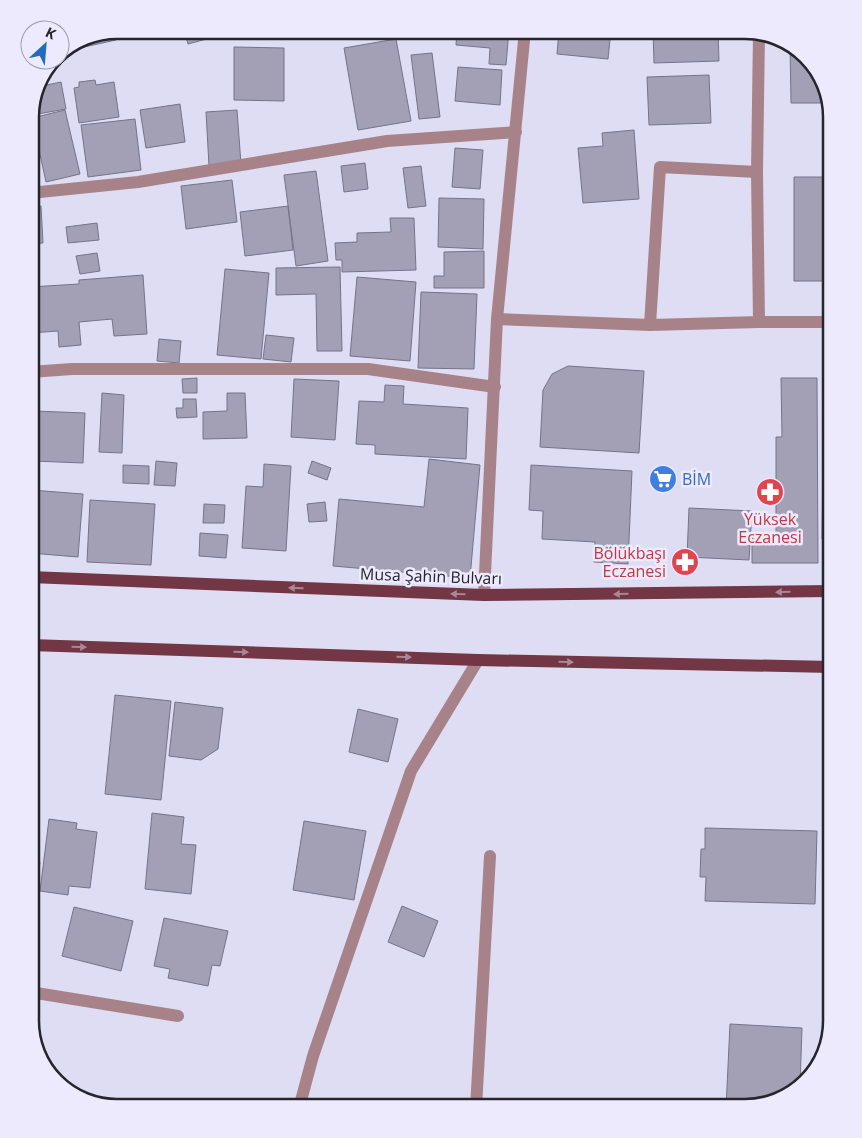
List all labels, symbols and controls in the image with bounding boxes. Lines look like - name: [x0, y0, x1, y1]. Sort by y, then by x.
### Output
- north arrow: [20, 20, 70, 70]
- text: K: [43, 22, 60, 44]
- supermarket icon: BİM: [648, 464, 678, 494]
- place label: BİM: [682, 468, 711, 490]
- pharmacy icon: Yüksek Eczanesi: [755, 477, 785, 507]
- place label: Yüksek Eczanesi: [738, 508, 802, 548]
- place label: Bölükbaşı Eczanesi: [593, 542, 666, 582]
- pharmacy icon: Bölükbaşı Eczanesi: [670, 547, 700, 577]
- street label: Musa Şahin Bulvarı: [360, 563, 502, 589]
- one-way arrow: [288, 583, 304, 591]
- one-way arrow: [775, 588, 791, 596]
- one-way arrow: [450, 590, 466, 598]
- one-way arrow: [613, 590, 629, 598]
- one-way arrow: [71, 643, 87, 651]
- one-way arrow: [233, 648, 249, 656]
- one-way arrow: [396, 654, 412, 662]
- one-way arrow: [558, 658, 574, 666]

